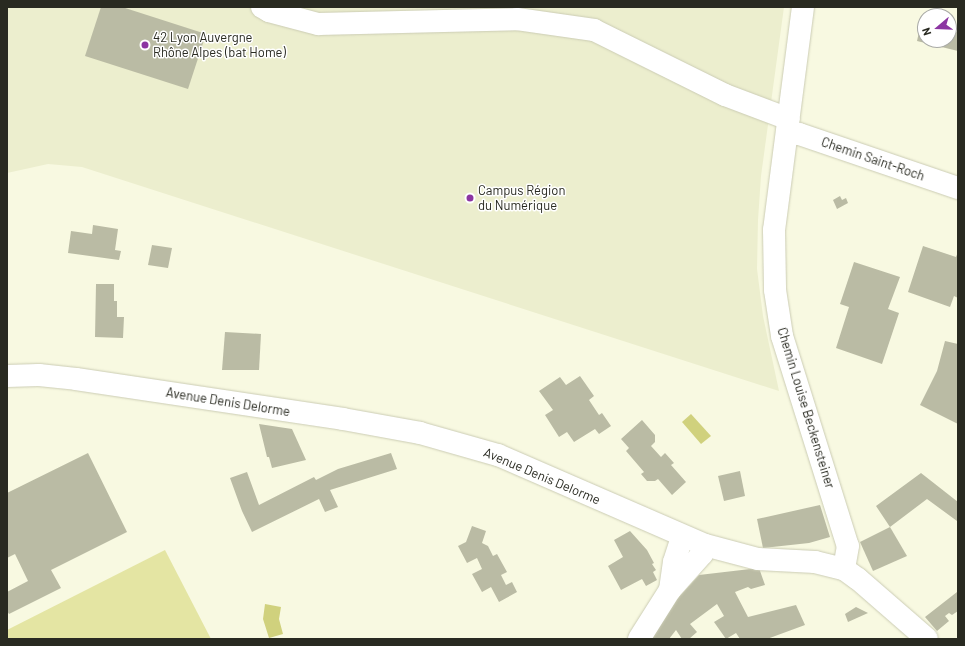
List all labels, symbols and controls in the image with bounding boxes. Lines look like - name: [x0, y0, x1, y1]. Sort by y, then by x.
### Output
- north arrow: [917, 8, 957, 48]
- text: N: [919, 26, 933, 37]
- place label: 42 Lyon Auvergne Rhône Alpes (bat Home): [153, 30, 286, 61]
- marker: 42 Lyon Auvergne Rhône Alpes (bat Home): [140, 40, 150, 50]
- street label: Chemin Saint-Roch: [819, 134, 927, 184]
- place label: Campus Région du Numérique: [478, 183, 565, 214]
- marker: Campus Région du Numérique: [465, 193, 475, 203]
- street label: Chemin Louise Beckensteiner: [774, 326, 838, 490]
- street label: Avenue Denis Delorme: [165, 384, 291, 420]
- street label: Avenue Denis Delorme: [481, 444, 603, 508]

